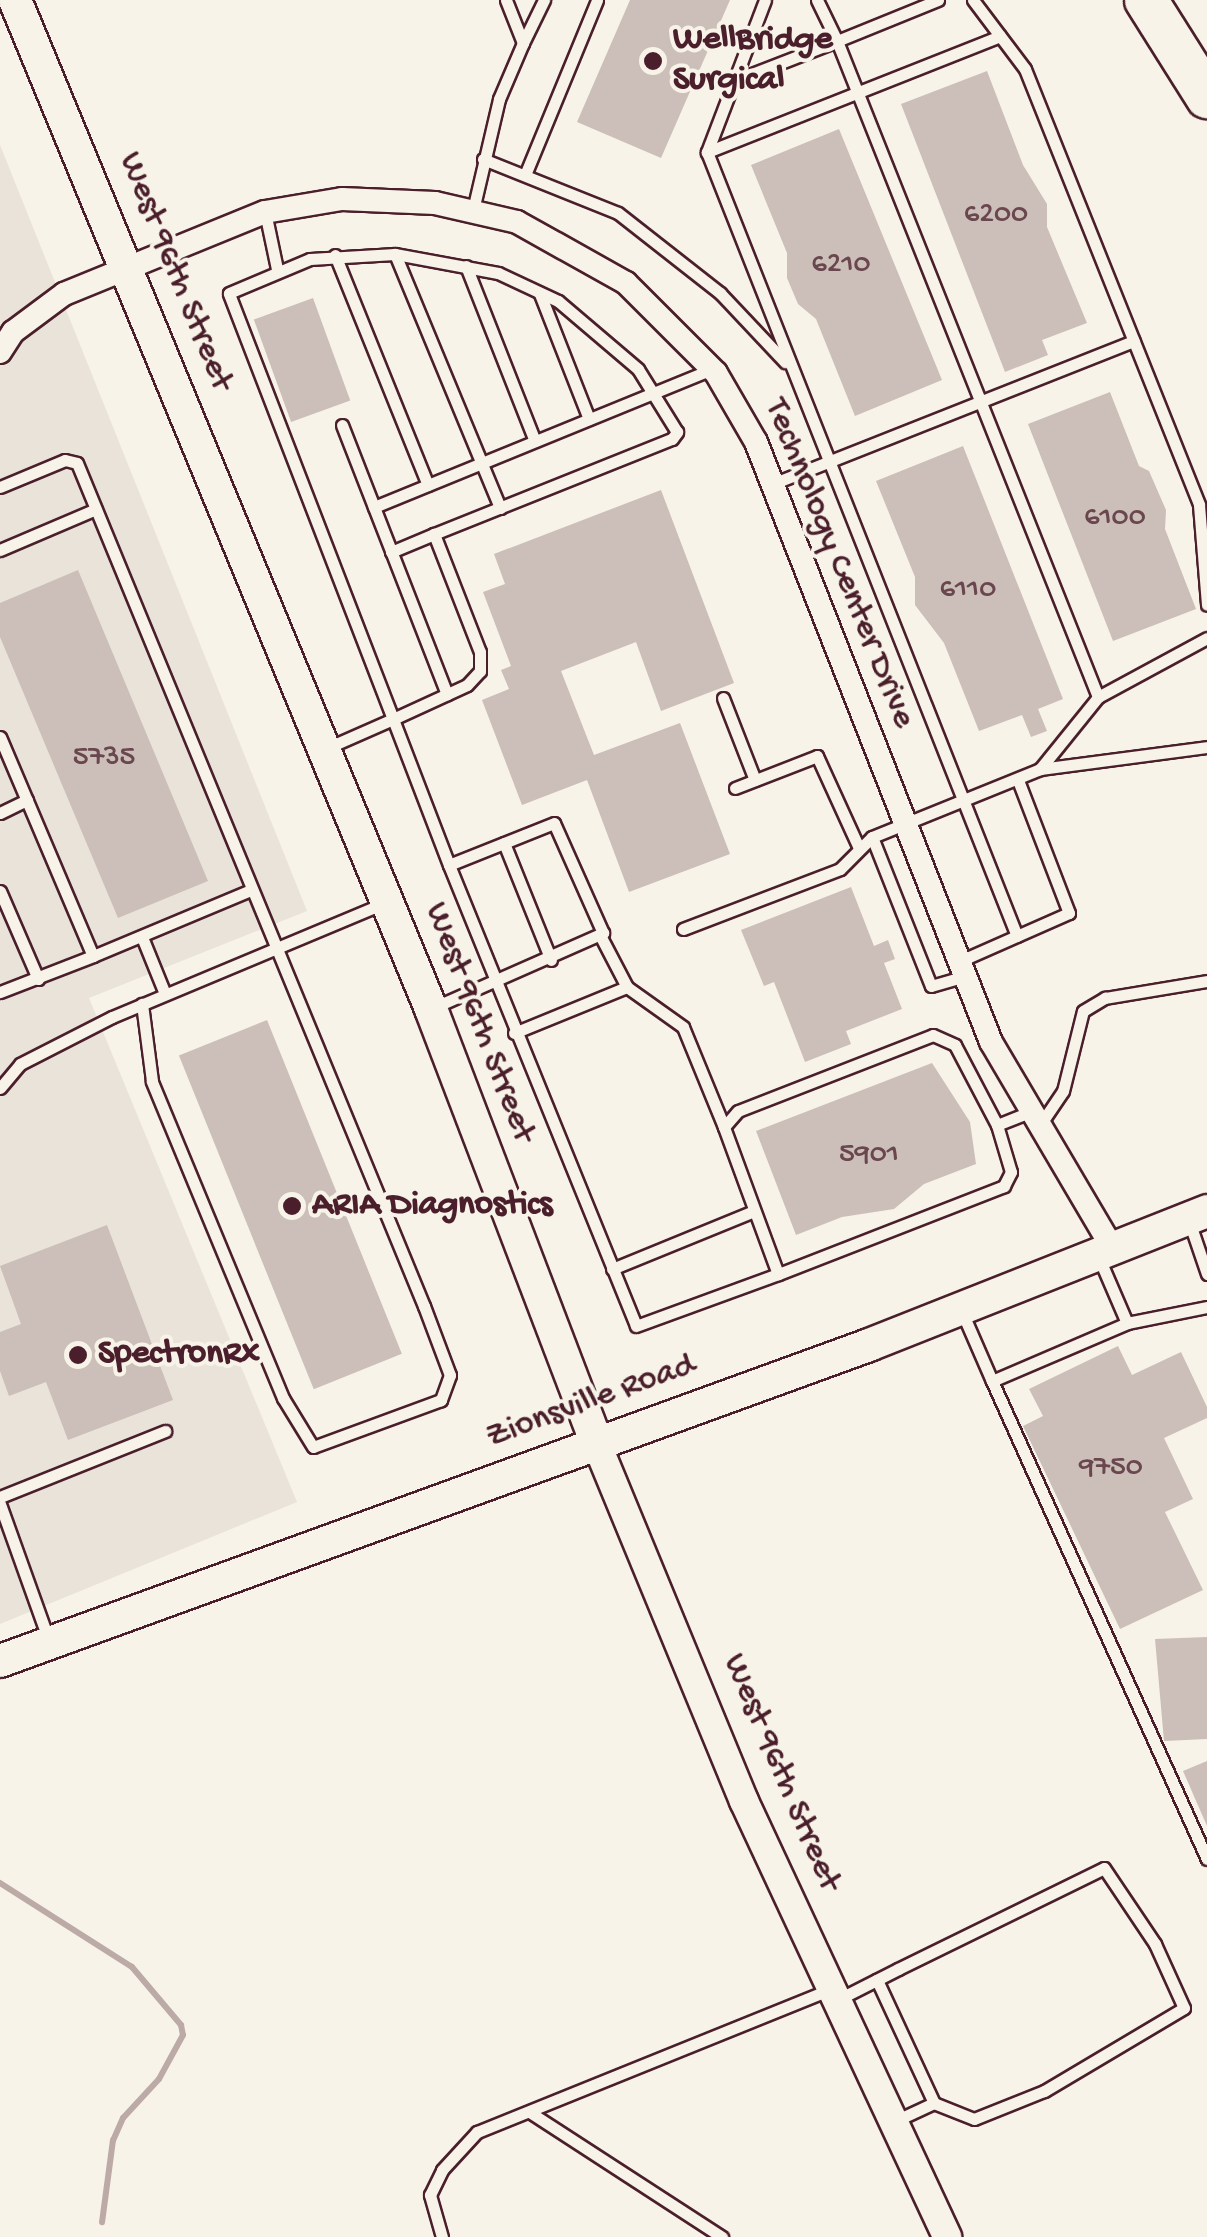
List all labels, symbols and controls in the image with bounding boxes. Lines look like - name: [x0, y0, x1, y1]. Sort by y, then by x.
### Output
- place label: WellBridge Surgical: [673, 20, 833, 102]
- marker: WellBridge Surgical: [642, 50, 664, 72]
- street label: West 96th Street: [107, 147, 241, 397]
- house number: 6200: [964, 198, 1028, 234]
- house number: 6210: [811, 248, 871, 284]
- street label: Technology Center Drive: [753, 393, 923, 735]
- house number: 6100: [1084, 501, 1146, 537]
- house number: 6110: [940, 573, 996, 609]
- house number: 5735: [73, 741, 135, 777]
- street label: West 96th Street: [413, 897, 543, 1149]
- house number: 5901: [839, 1138, 899, 1174]
- place label: ARIA Diagnostics: [312, 1185, 552, 1227]
- marker: ARIA Diagnostics: [281, 1195, 303, 1217]
- place label: SpectronRx: [98, 1334, 260, 1376]
- marker: SpectronRx: [67, 1344, 89, 1366]
- street label: Zionsville Road: [481, 1345, 701, 1459]
- house number: 9750: [1079, 1451, 1143, 1487]
- street label: West 96th Street: [711, 1648, 849, 1898]

